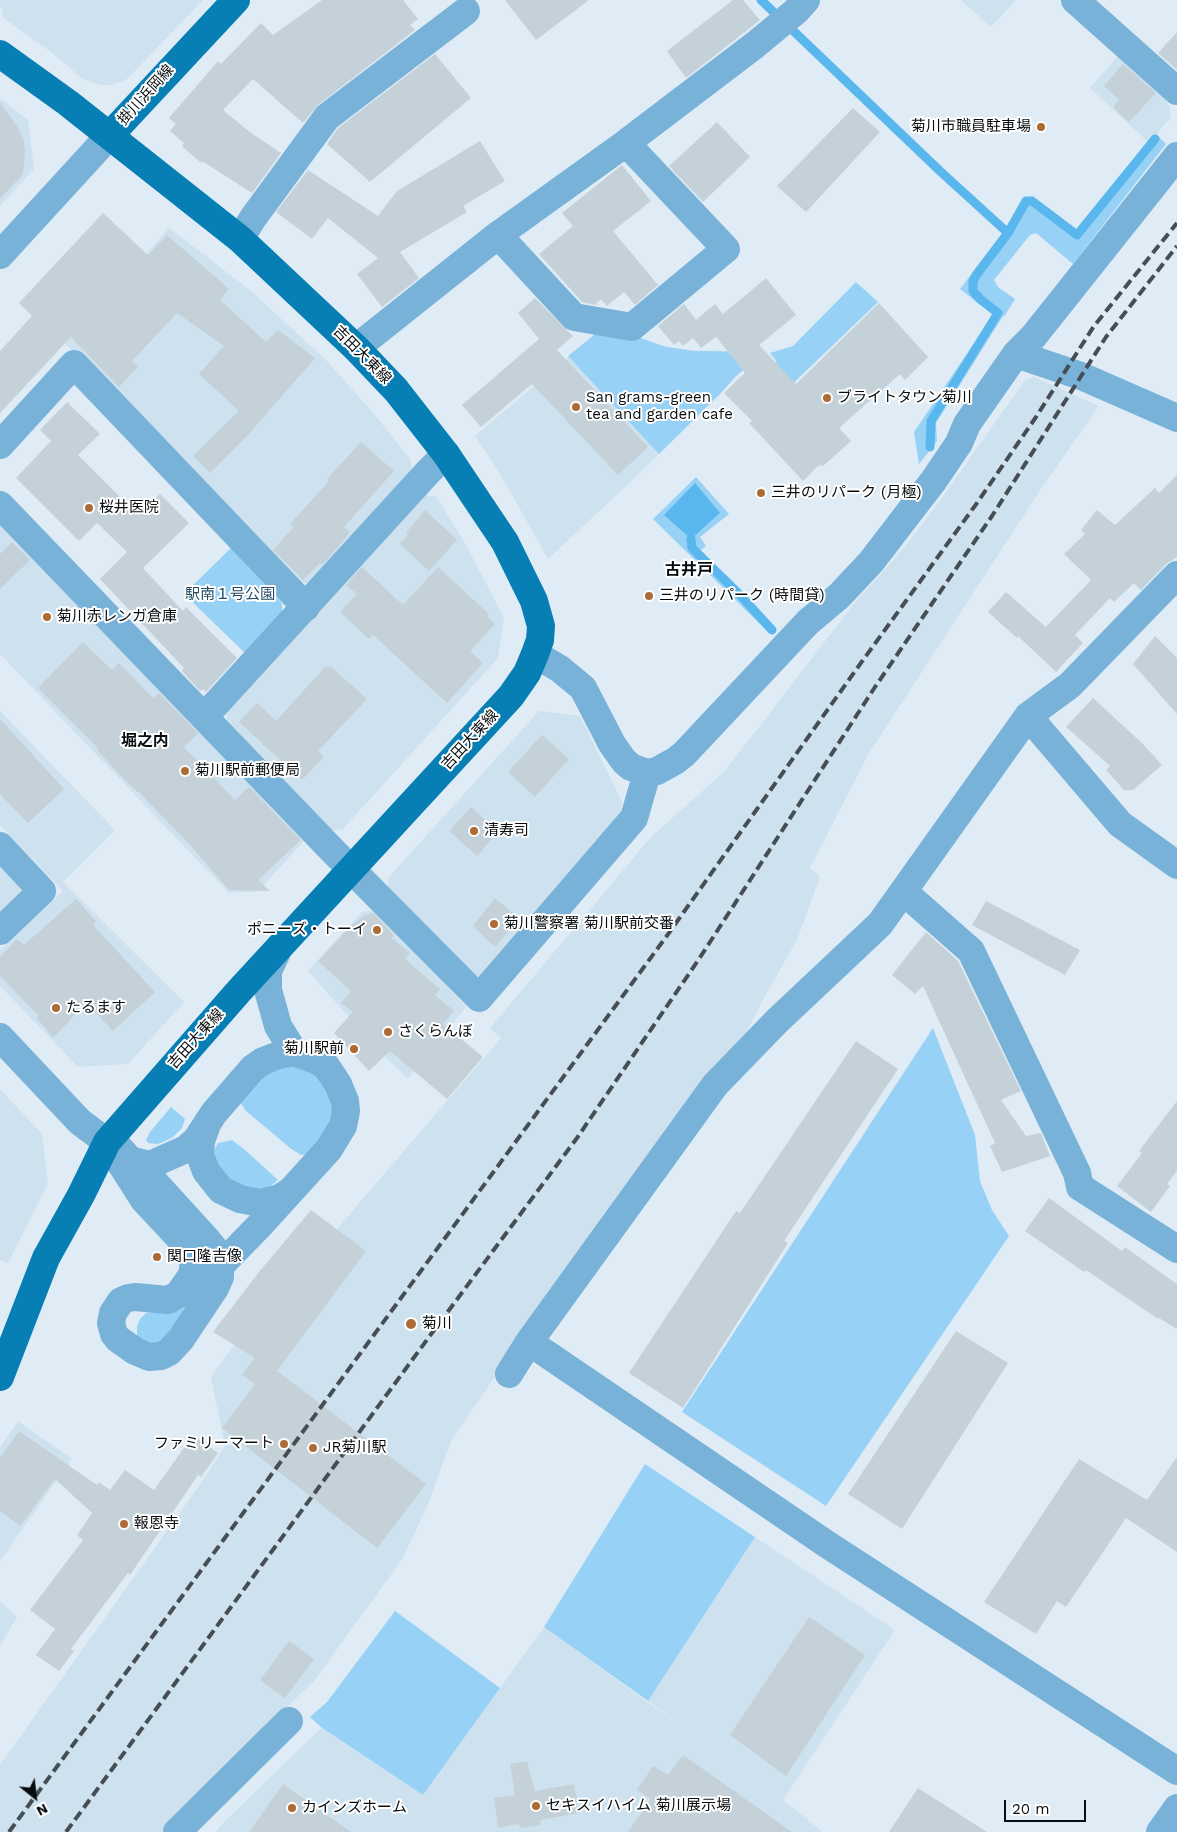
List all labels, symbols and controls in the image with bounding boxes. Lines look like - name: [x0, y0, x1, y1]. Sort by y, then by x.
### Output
- street label: 掛川浜岡線: [114, 61, 178, 129]
- place label: 菊川市職員駐車場: [911, 118, 1031, 136]
- marker: 菊川市職員駐車場: [1035, 121, 1047, 133]
- street label: 吉田大東線: [329, 322, 395, 388]
- place label: San grams-green tea and garden cafe: [586, 389, 733, 424]
- place label: ブライトタウン菊川: [837, 389, 972, 407]
- marker: ブライトタウン菊川: [821, 392, 833, 404]
- marker: San grams-green tea and garden cafe: [570, 401, 582, 413]
- place label: 三井のリパーク (月極): [771, 484, 922, 502]
- marker: 三井のリパーク (月極): [755, 487, 767, 499]
- place label: 桜井医院: [99, 499, 159, 517]
- marker: 桜井医院: [83, 502, 95, 514]
- district label: 古井戸: [665, 560, 713, 580]
- park label: 駅南１号公園: [185, 586, 275, 604]
- place label: 三井のリパーク (時間貸): [659, 587, 825, 605]
- marker: 三井のリパーク (時間貸): [643, 590, 655, 602]
- place label: 菊川赤レンガ倉庫: [57, 608, 177, 626]
- marker: 菊川赤レンガ倉庫: [41, 611, 53, 623]
- street label: 吉田大東線: [438, 706, 502, 774]
- district label: 堀之内: [121, 731, 169, 751]
- place label: 菊川駅前郵便局: [195, 762, 300, 780]
- marker: 菊川駅前郵便局: [179, 765, 191, 777]
- place label: 清寿司: [484, 822, 529, 840]
- marker: 清寿司: [468, 825, 480, 837]
- place label: 菊川警察署 菊川駅前交番: [504, 915, 674, 933]
- marker: 菊川警察署 菊川駅前交番: [488, 918, 500, 930]
- place label: ポニーズ・トーイ: [247, 921, 367, 939]
- marker: ポニーズ・トーイ: [371, 924, 383, 936]
- place label: たるます: [66, 999, 126, 1017]
- marker: たるます: [50, 1002, 62, 1014]
- street label: 吉田大東線: [164, 1005, 228, 1073]
- place label: さくらんぼ: [398, 1023, 473, 1041]
- marker: さくらんぼ: [382, 1026, 394, 1038]
- place label: 菊川駅前: [284, 1040, 344, 1058]
- marker: 菊川駅前: [348, 1043, 360, 1055]
- place label: 関口隆吉像: [167, 1248, 242, 1266]
- marker: 関口隆吉像: [151, 1251, 163, 1263]
- place label: 菊川: [422, 1315, 452, 1333]
- marker: 菊川: [404, 1317, 418, 1331]
- place label: ファミリーマート: [154, 1435, 274, 1453]
- marker: ファミリーマート: [278, 1438, 290, 1450]
- place label: JR菊川駅: [323, 1439, 386, 1457]
- marker: JR菊川駅: [307, 1442, 319, 1454]
- place label: 報恩寺: [134, 1515, 179, 1533]
- marker: 報恩寺: [118, 1518, 130, 1530]
- north arrow: [10, 1772, 60, 1822]
- scale bar: [1007, 1790, 1090, 1822]
- place label: セキスイハイム 菊川展示場: [546, 1797, 731, 1815]
- place label: カインズホーム: [302, 1799, 407, 1817]
- marker: セキスイハイム 菊川展示場: [530, 1800, 542, 1812]
- text: 20 m: [1012, 1800, 1050, 1818]
- text: N: [34, 1801, 51, 1820]
- marker: カインズホーム: [286, 1802, 298, 1814]

